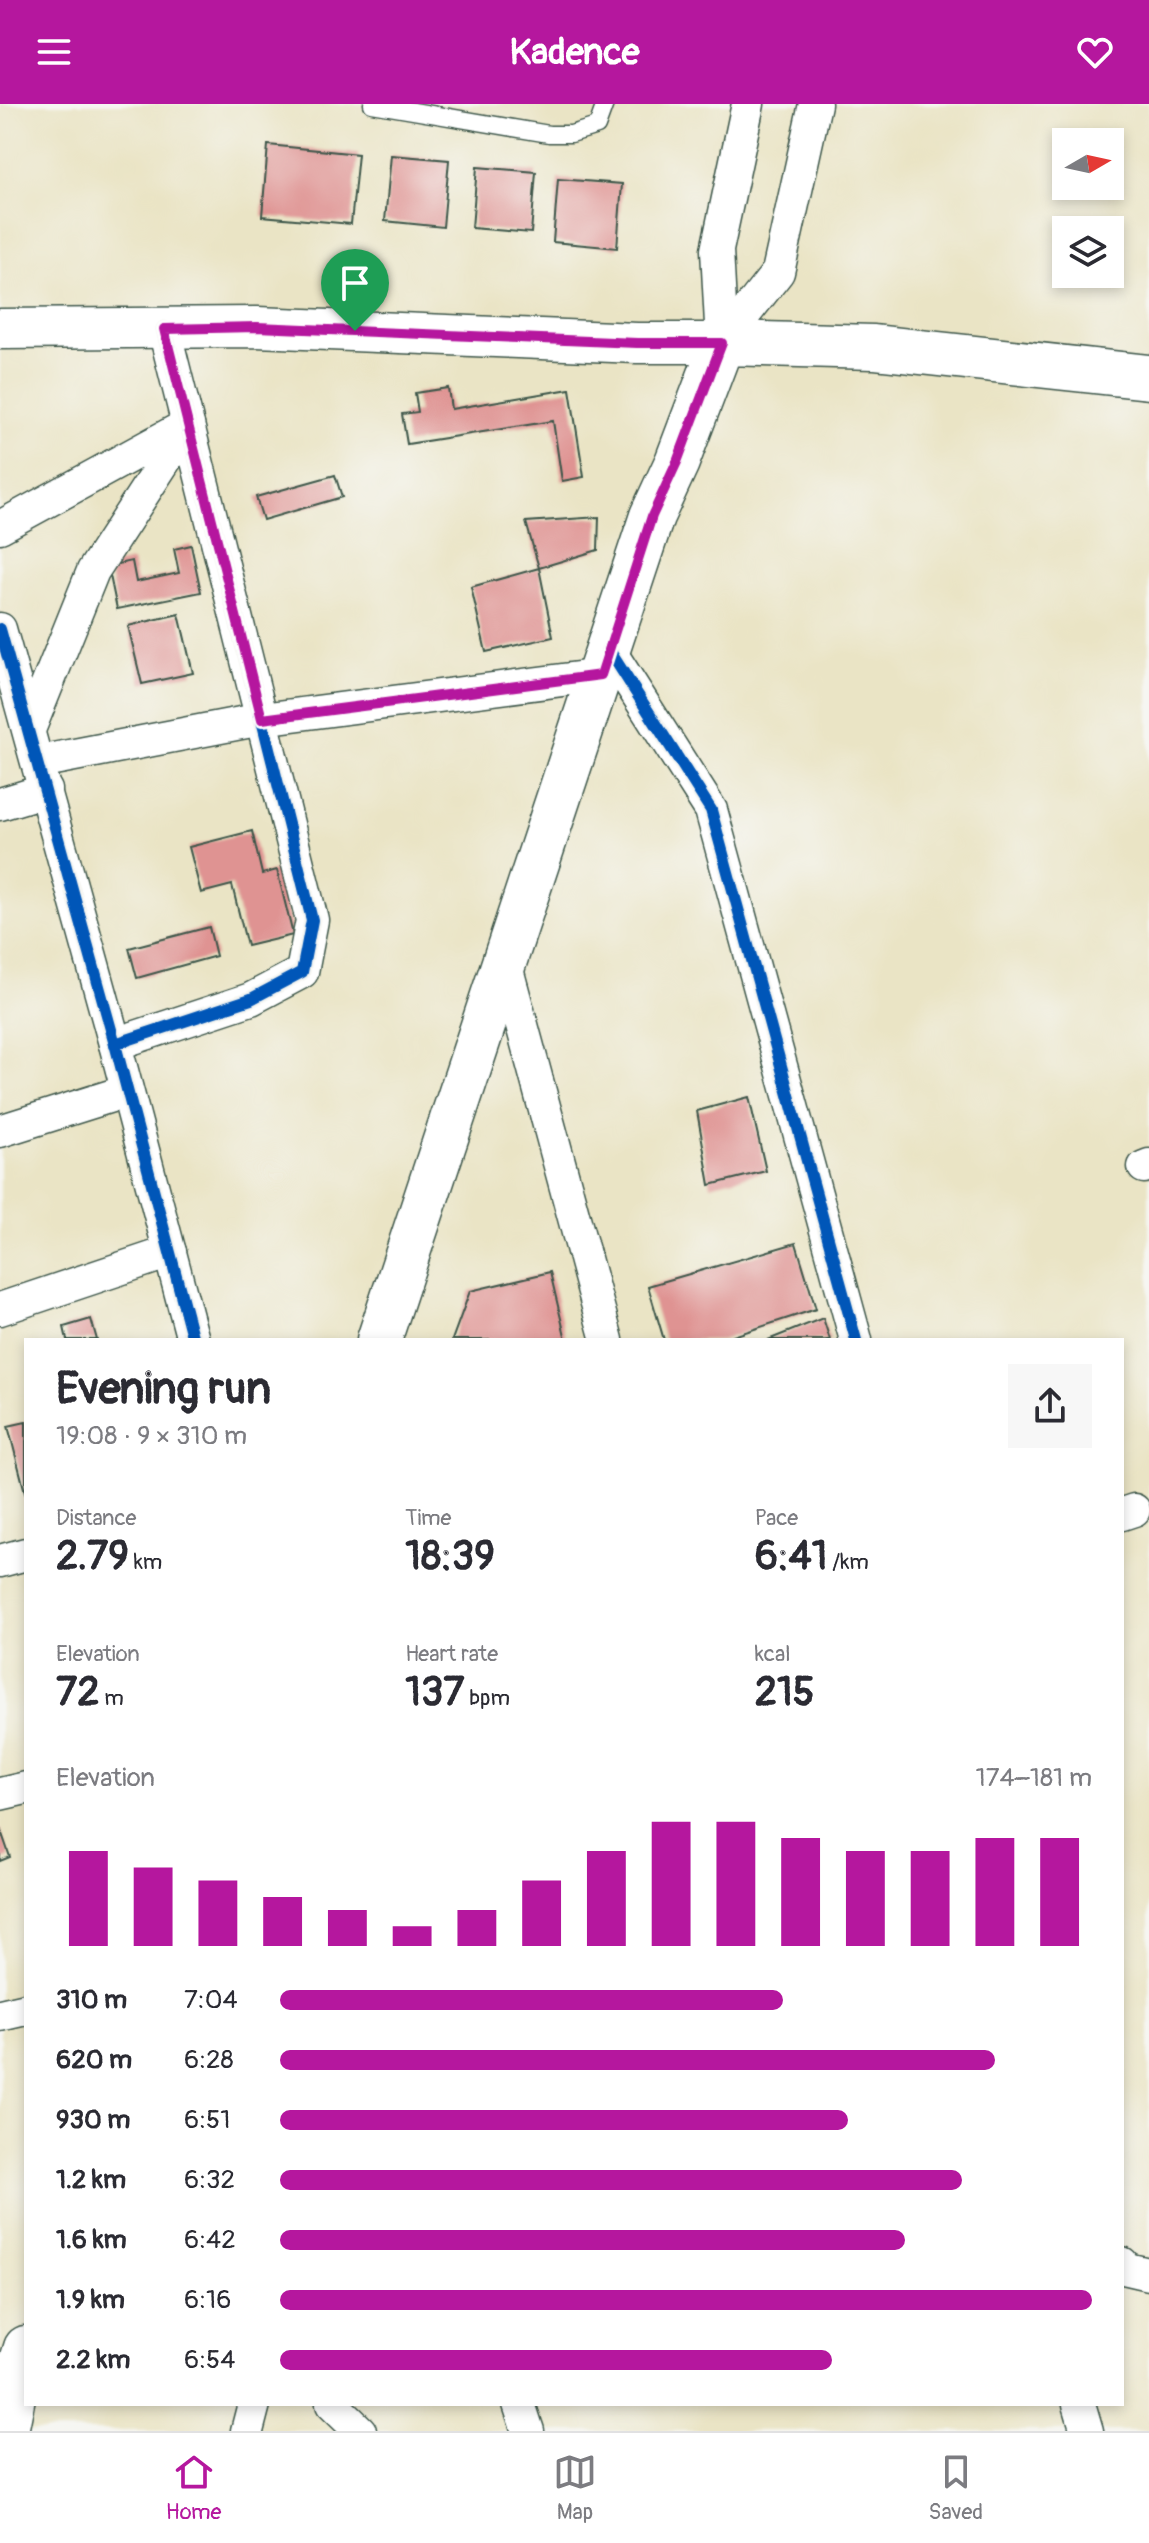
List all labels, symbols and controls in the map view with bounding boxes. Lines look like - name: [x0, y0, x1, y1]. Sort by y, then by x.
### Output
- icon: menu: [32, 30, 76, 74]
- text: Kadence: [510, 30, 639, 75]
- icon: heart: [1073, 30, 1117, 74]
- north arrow: [1052, 128, 1124, 200]
- map controls: [1052, 128, 1124, 288]
- button: layers: [1052, 216, 1124, 288]
- pin: [321, 249, 389, 331]
- icon: arrive: [333, 261, 377, 305]
- text: Evening run: [56, 1362, 271, 1417]
- button: share: [1008, 1364, 1092, 1448]
- text: 19:08 · 9 × 310 m: [56, 1420, 247, 1452]
- text: Distance: [56, 1504, 136, 1532]
- text: Time: [405, 1504, 451, 1532]
- text: Pace: [755, 1504, 798, 1532]
- text: 2.79: [56, 1532, 129, 1581]
- text: 18:39: [405, 1532, 495, 1581]
- text: 6:41: [755, 1532, 827, 1581]
- text: km: [129, 1548, 162, 1576]
- text: /km: [827, 1548, 869, 1576]
- text: Elevation: [56, 1640, 140, 1668]
- text: Heart rate: [405, 1640, 498, 1668]
- text: kcal: [755, 1640, 790, 1668]
- text: 72: [56, 1668, 100, 1717]
- text: 137: [405, 1668, 464, 1717]
- text: 215: [755, 1668, 814, 1717]
- text: m: [100, 1684, 124, 1712]
- text: bpm: [464, 1684, 510, 1712]
- text: Elevation: [56, 1762, 155, 1794]
- text: 174–181 m: [976, 1762, 1092, 1794]
- text: 310 m: [56, 1984, 127, 2016]
- text: 7:04: [184, 1984, 238, 2016]
- text: 620 m: [56, 2044, 132, 2076]
- text: 6:28: [184, 2044, 234, 2076]
- text: 930 m: [56, 2104, 130, 2136]
- text: 6:51: [184, 2104, 230, 2136]
- text: 1.2 km: [56, 2164, 126, 2196]
- text: 6:32: [184, 2164, 235, 2196]
- text: 1.6 km: [56, 2224, 127, 2256]
- text: 6:42: [184, 2224, 236, 2256]
- text: 1.9 km: [56, 2284, 125, 2316]
- text: 6:16: [184, 2284, 231, 2316]
- text: 2.2 km: [56, 2344, 130, 2376]
- text: 6:54: [184, 2344, 235, 2376]
- tab: Home: [166, 2450, 221, 2526]
- tab: Map: [553, 2450, 597, 2526]
- tab: Saved: [929, 2450, 983, 2526]

